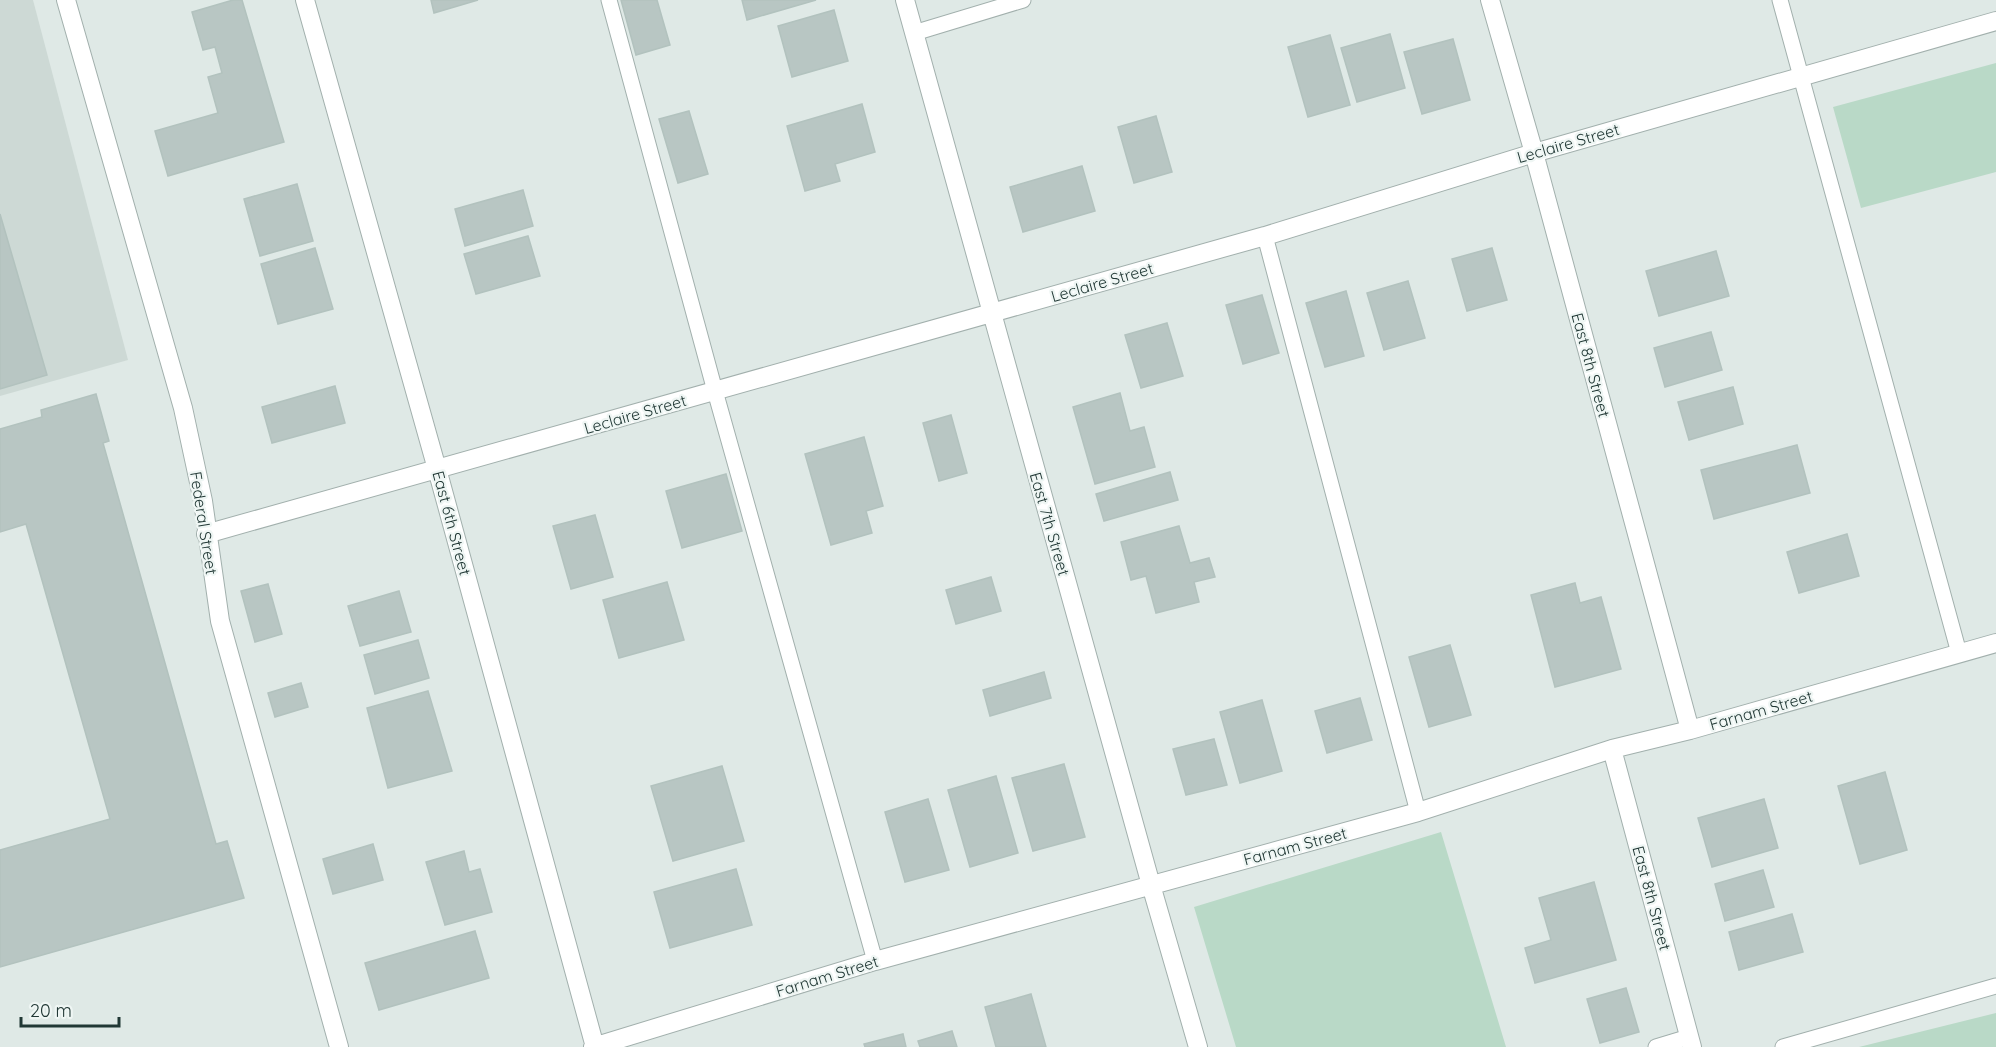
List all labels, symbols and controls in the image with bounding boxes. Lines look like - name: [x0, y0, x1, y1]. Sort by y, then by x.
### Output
- street label: Leclaire Street: [1514, 119, 1622, 167]
- street label: Leclaire Street: [1048, 258, 1156, 306]
- street label: East 8th Street: [1567, 311, 1615, 419]
- street label: Leclaire Street: [581, 390, 689, 438]
- street label: East 6th Street: [428, 469, 476, 577]
- street label: Federal Street: [186, 470, 222, 576]
- street label: East 7th Street: [1026, 470, 1074, 578]
- street label: Farnam Street: [1707, 686, 1815, 734]
- street label: Farnam Street: [1241, 823, 1349, 869]
- street label: East 8th Street: [1628, 844, 1676, 952]
- street label: Farnam Street: [773, 951, 881, 1001]
- scale bar: [21, 990, 118, 1028]
- text: 20 m: [30, 999, 72, 1022]

